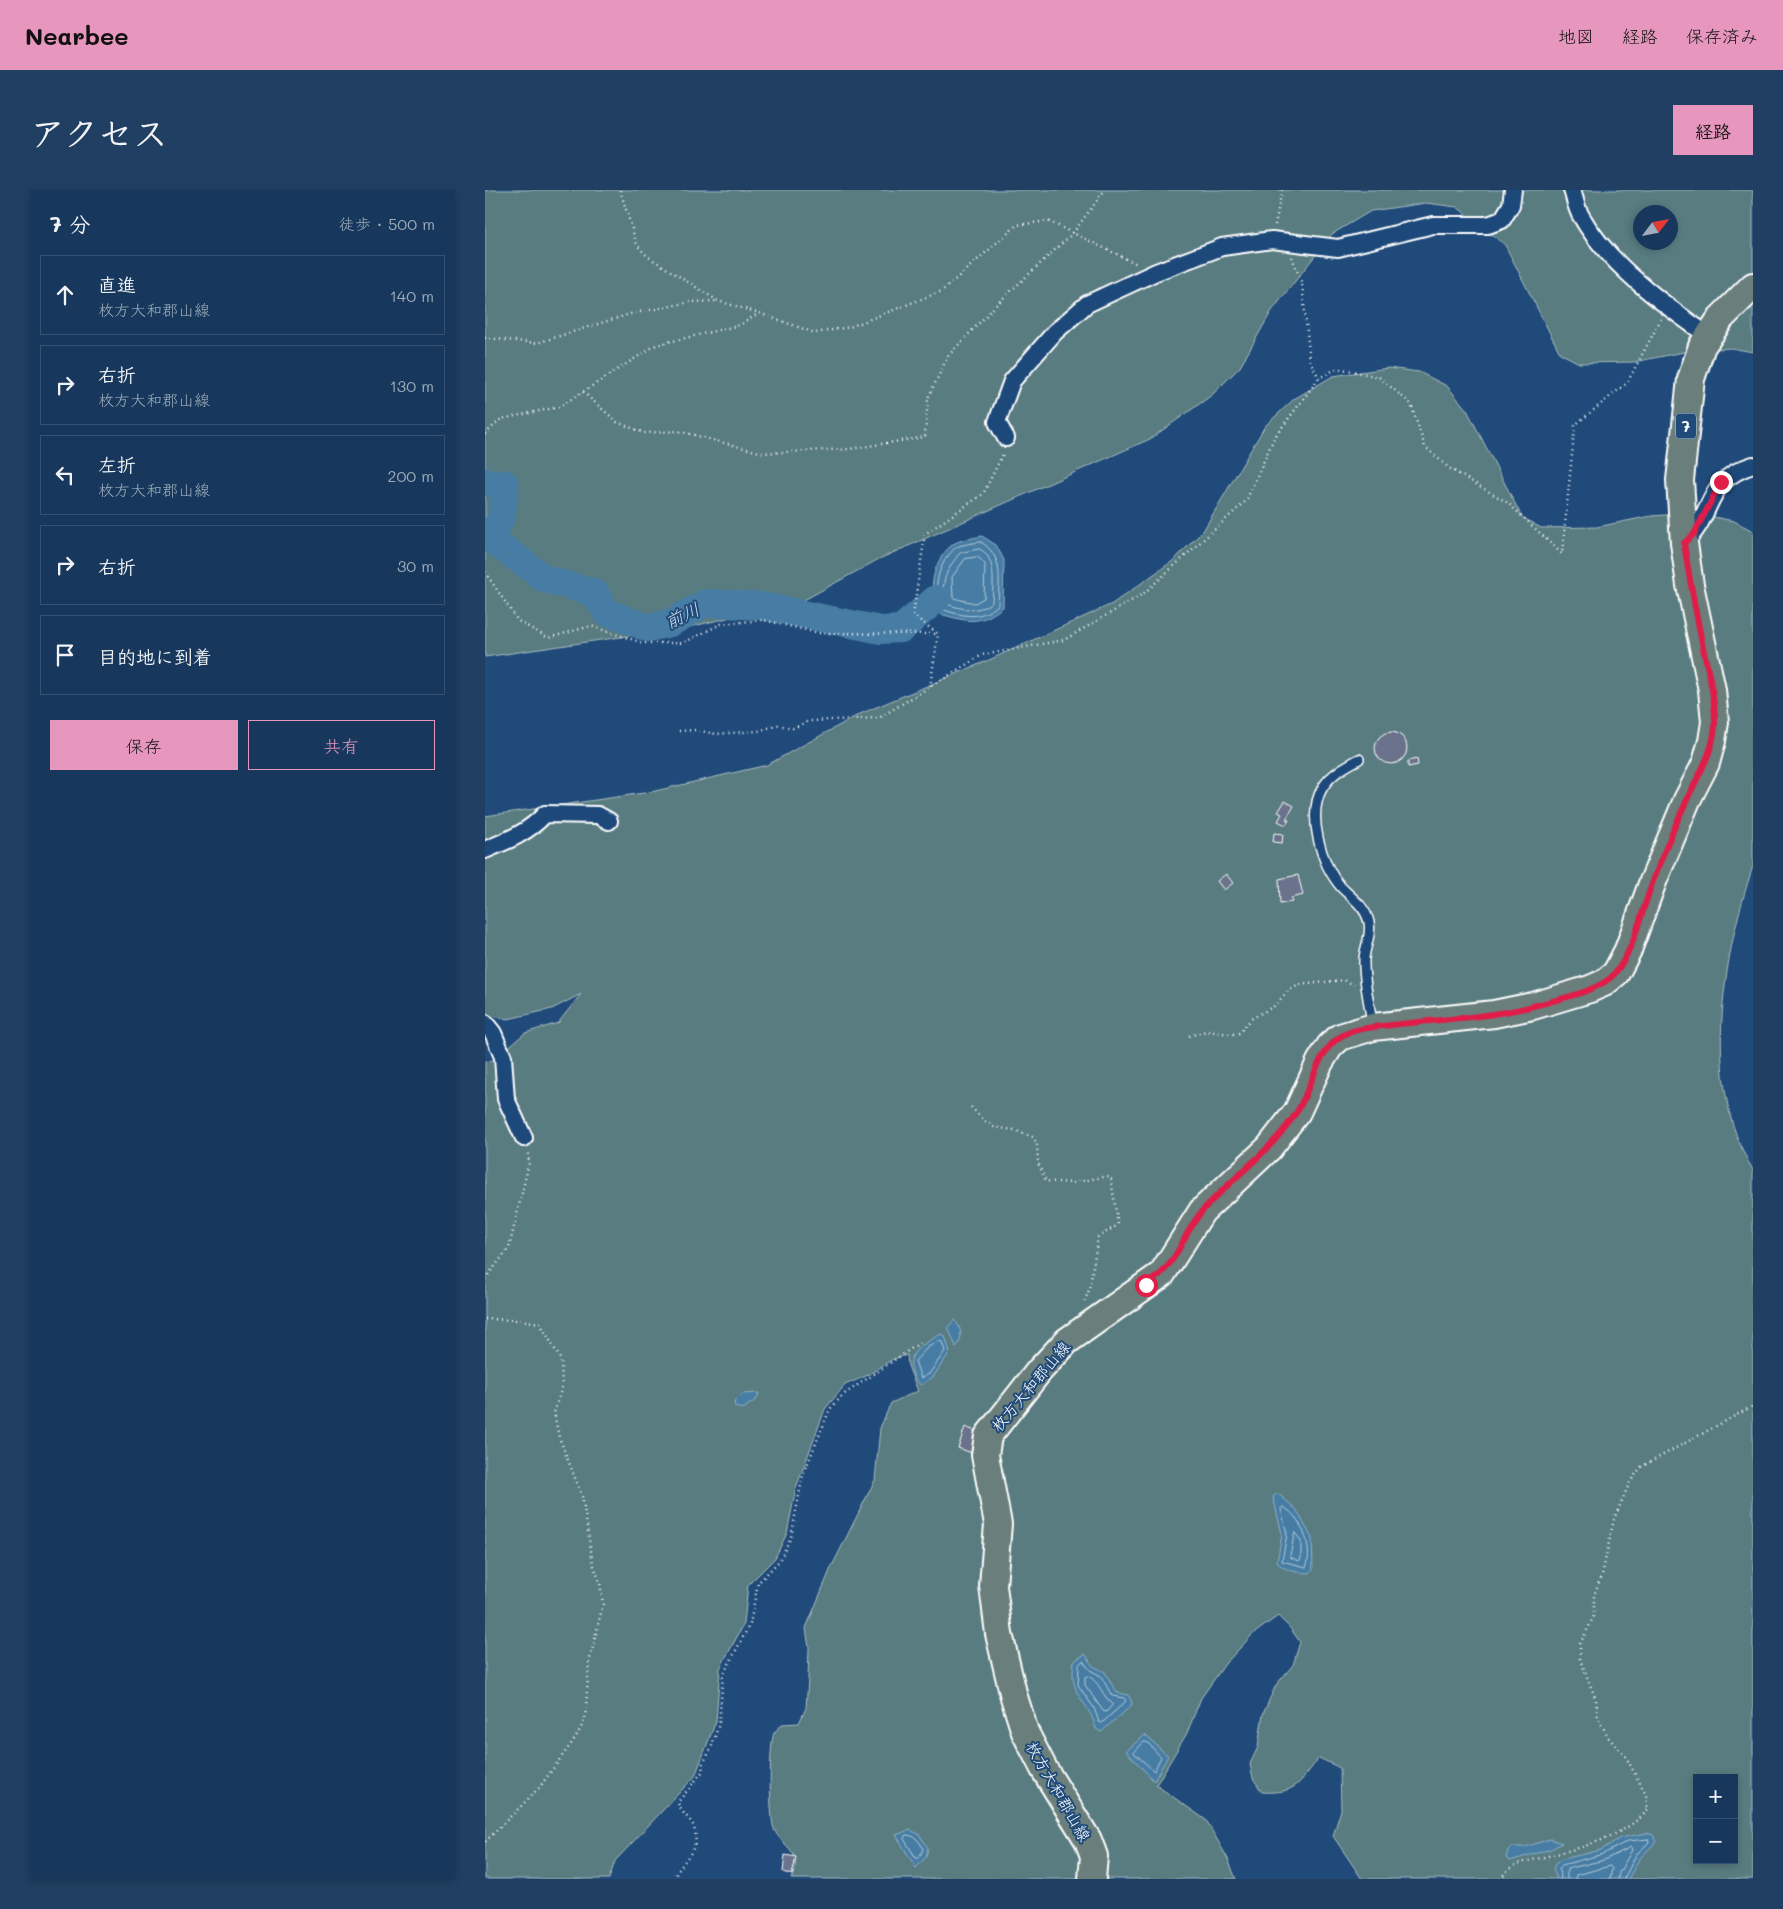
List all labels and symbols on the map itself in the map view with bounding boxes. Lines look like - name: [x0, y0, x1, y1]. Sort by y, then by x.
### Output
- north arrow: [1633, 205, 1678, 250]
- road number: 7: [1676, 414, 1696, 438]
- route end: [1710, 471, 1733, 494]
- water label: 前川: [661, 597, 703, 633]
- route start: [1135, 1274, 1158, 1297]
- street label: 枚方大和郡山線: [986, 1336, 1074, 1436]
- street label: 枚方大和郡山線: [1022, 1737, 1096, 1845]

